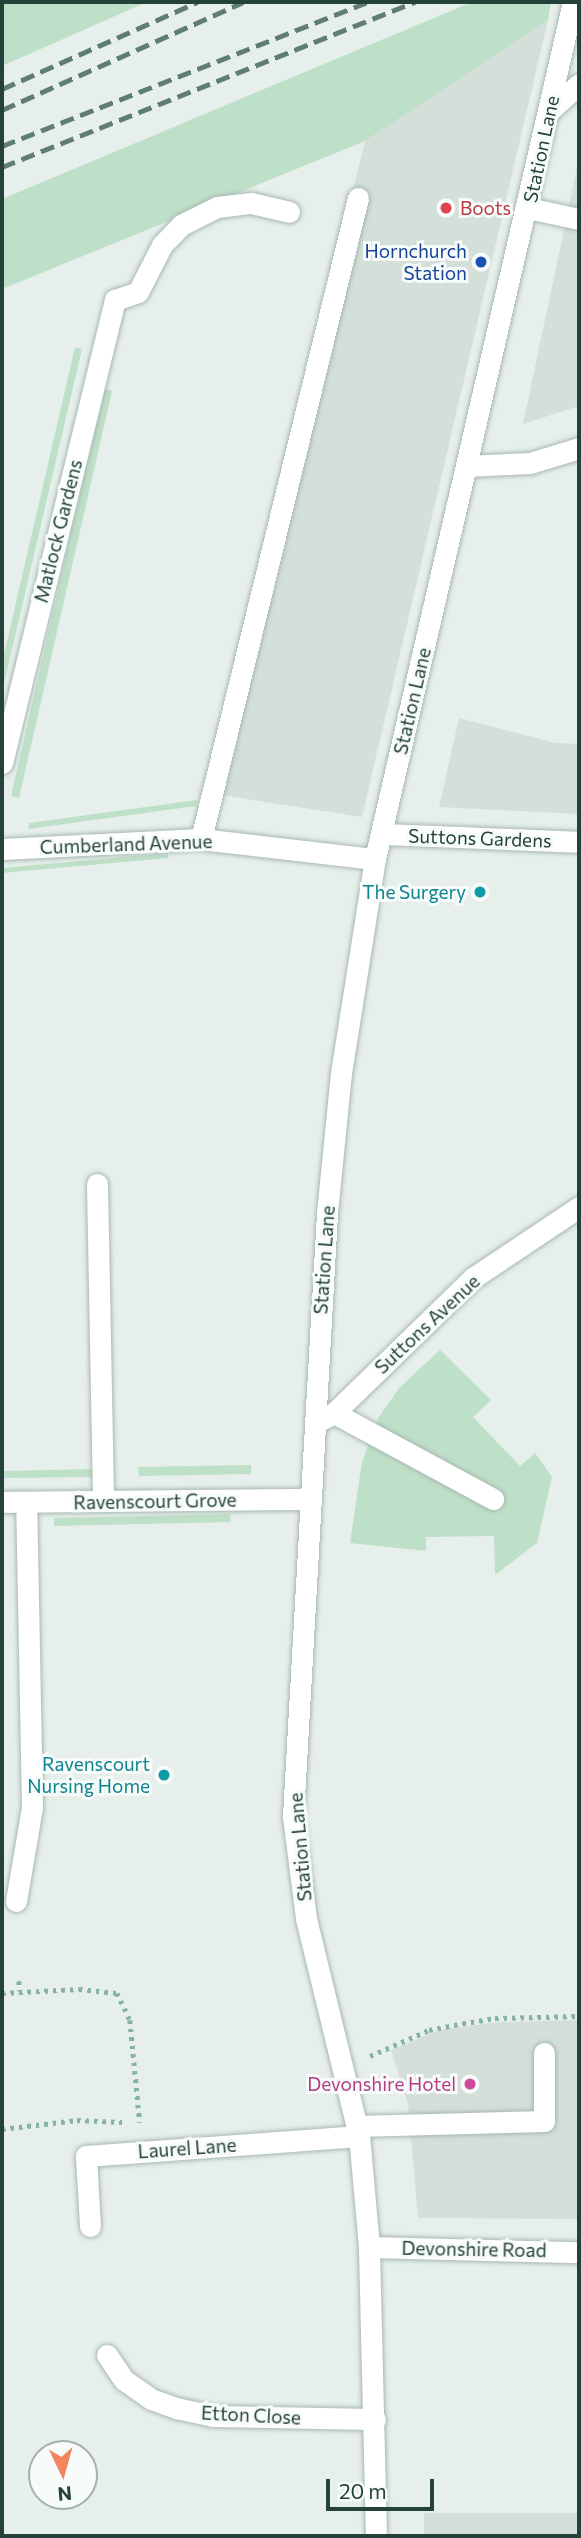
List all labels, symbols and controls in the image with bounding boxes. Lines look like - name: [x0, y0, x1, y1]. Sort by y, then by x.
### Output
- street label: Station Lane: [519, 93, 563, 205]
- place label: Boots: [460, 197, 511, 219]
- marker: Boots: [438, 200, 454, 216]
- place label: Hornchurch Station: [364, 240, 467, 284]
- marker: Hornchurch Station: [473, 254, 489, 270]
- street label: Matlock Gardens: [29, 457, 87, 605]
- street label: Station Lane: [389, 645, 435, 757]
- street label: Suttons Gardens: [408, 824, 552, 852]
- street label: Cumberland Avenue: [39, 830, 213, 858]
- place label: The Surgery: [362, 881, 466, 903]
- marker: The Surgery: [472, 884, 488, 900]
- street label: Station Lane: [309, 1205, 339, 1315]
- street label: Suttons Avenue: [370, 1270, 484, 1378]
- street label: Ravenscourt Grove: [73, 1488, 237, 1514]
- place label: Ravenscourt Nursing Home: [27, 1753, 150, 1797]
- marker: Ravenscourt Nursing Home: [156, 1767, 172, 1783]
- street label: Station Lane: [284, 1792, 316, 1902]
- place label: Devonshire Hotel: [307, 2073, 456, 2095]
- marker: Devonshire Hotel: [462, 2076, 478, 2092]
- street label: Laurel Lane: [137, 2133, 237, 2163]
- street label: Devonshire Road: [401, 2236, 547, 2262]
- street label: Etton Close: [200, 2401, 302, 2429]
- north arrow: [28, 2440, 98, 2510]
- scale bar: [329, 2464, 438, 2508]
- text: 20 m: [339, 2478, 387, 2503]
- text: N: [57, 2482, 73, 2507]

